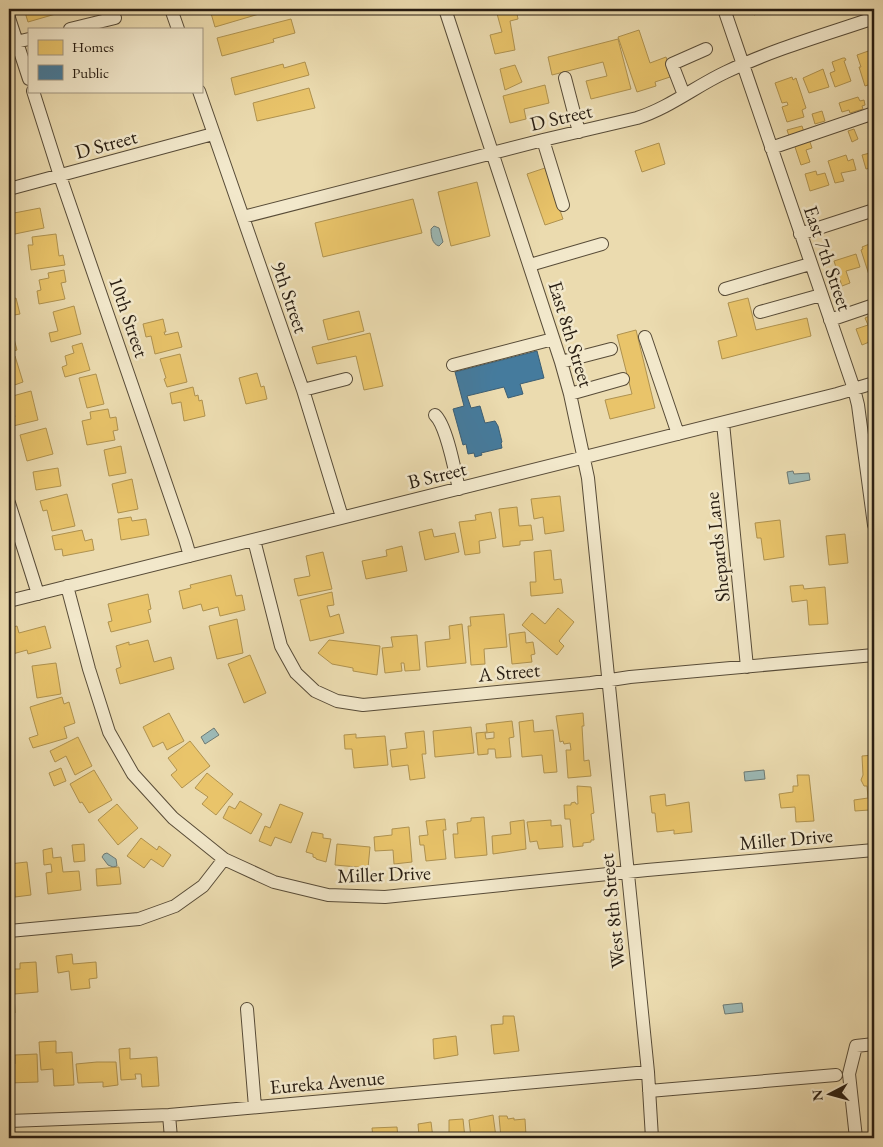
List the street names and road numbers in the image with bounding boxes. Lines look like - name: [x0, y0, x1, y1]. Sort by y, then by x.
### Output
- street label: D Street: [527, 97, 595, 137]
- street label: D Street: [72, 123, 140, 165]
- street label: East 7th Street: [798, 202, 858, 315]
- street label: 9th Street: [266, 258, 315, 337]
- street label: 10th Street: [103, 273, 155, 361]
- street label: East 8th Street: [543, 278, 600, 391]
- street label: B Street: [405, 455, 470, 495]
- street label: Shepards Lane: [698, 490, 736, 603]
- street label: A Street: [476, 656, 542, 688]
- street label: Miller Drive: [738, 822, 834, 856]
- street label: West 8th Street: [593, 852, 631, 970]
- street label: Miller Drive: [337, 859, 431, 889]
- street label: Eureka Avenue: [269, 1064, 386, 1100]

